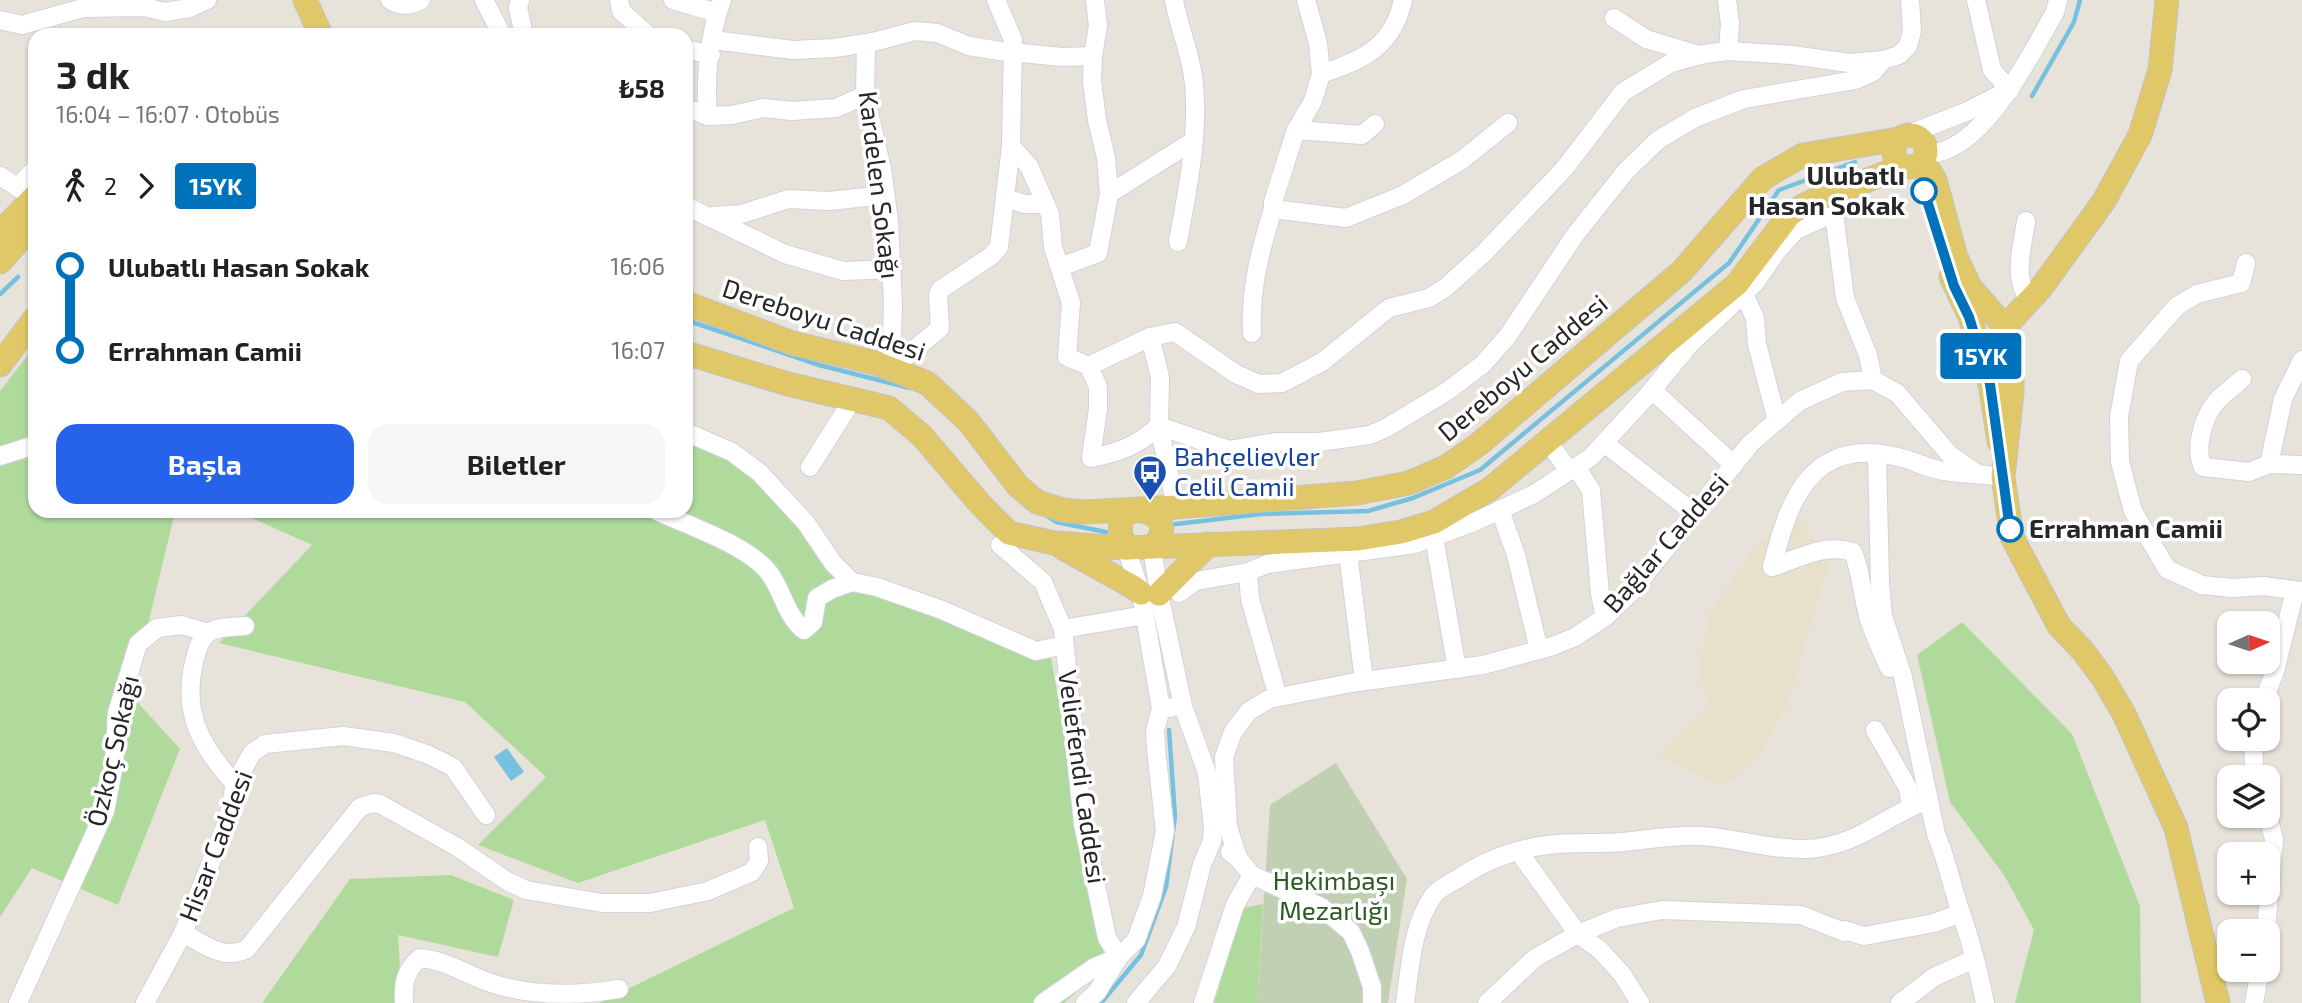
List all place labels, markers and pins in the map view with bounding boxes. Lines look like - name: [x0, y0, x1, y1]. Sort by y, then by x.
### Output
- place label: Ulubatlı Hasan Sokak: [1748, 159, 1905, 220]
- marker: Ulubatlı Hasan Sokak: [1911, 178, 1937, 204]
- place label: Bahçelievler Celil Camii: [1174, 440, 1320, 501]
- bus stop icon: Bahçelievler Celil Camii: [1131, 453, 1169, 502]
- place label: Errahman Camii: [2029, 512, 2223, 543]
- marker: Errahman Camii: [1997, 516, 2023, 542]

